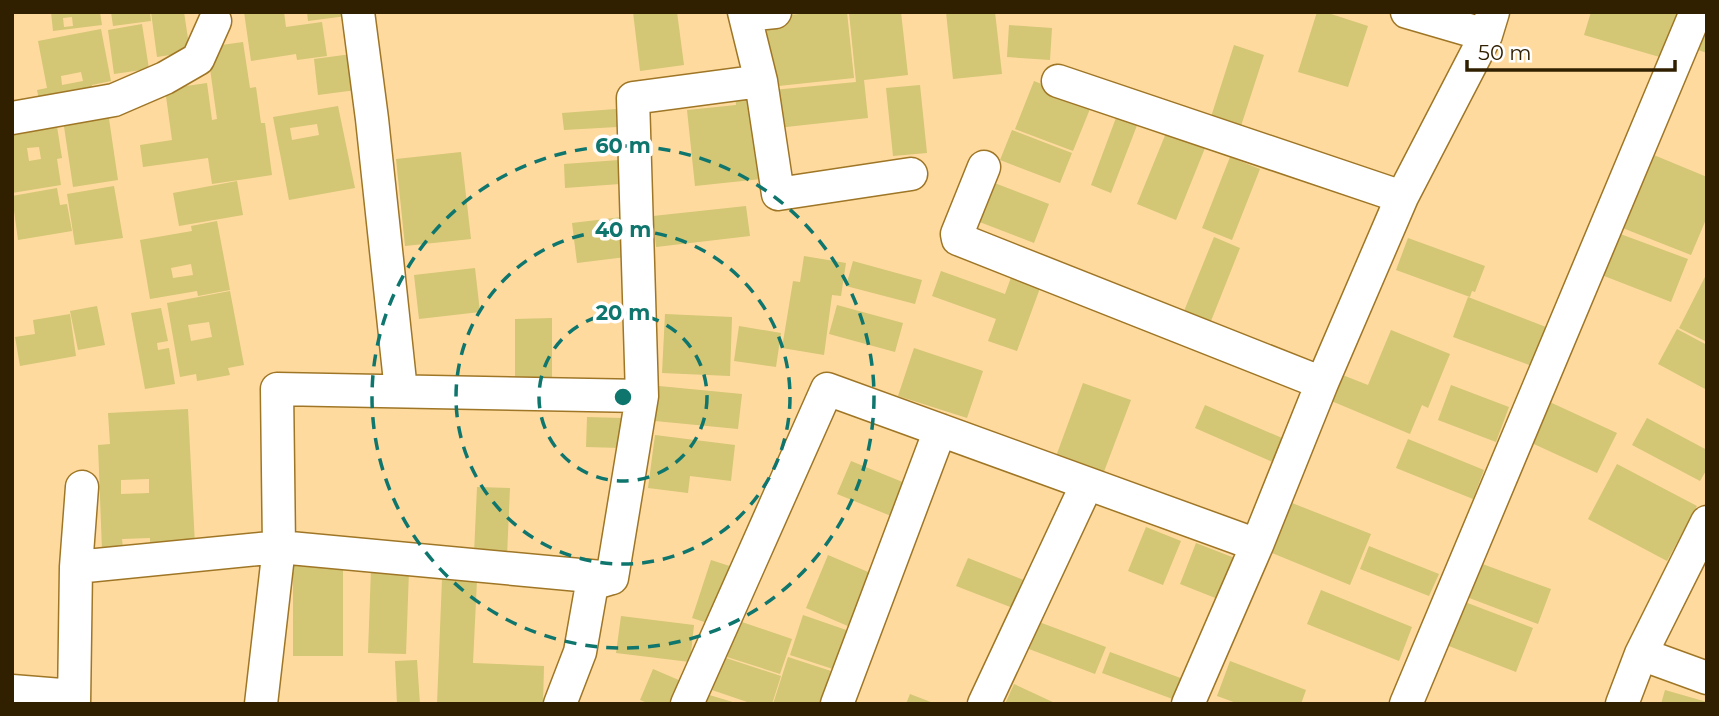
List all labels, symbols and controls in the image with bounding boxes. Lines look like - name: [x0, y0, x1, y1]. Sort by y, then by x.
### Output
- scale bar: [1467, 28, 1675, 72]
- text: 50 m: [1478, 40, 1532, 65]
- text: 60 m: [595, 133, 651, 158]
- text: 40 m: [595, 217, 651, 242]
- text: 20 m: [596, 300, 650, 325]
- centre of rings: [611, 385, 635, 409]

